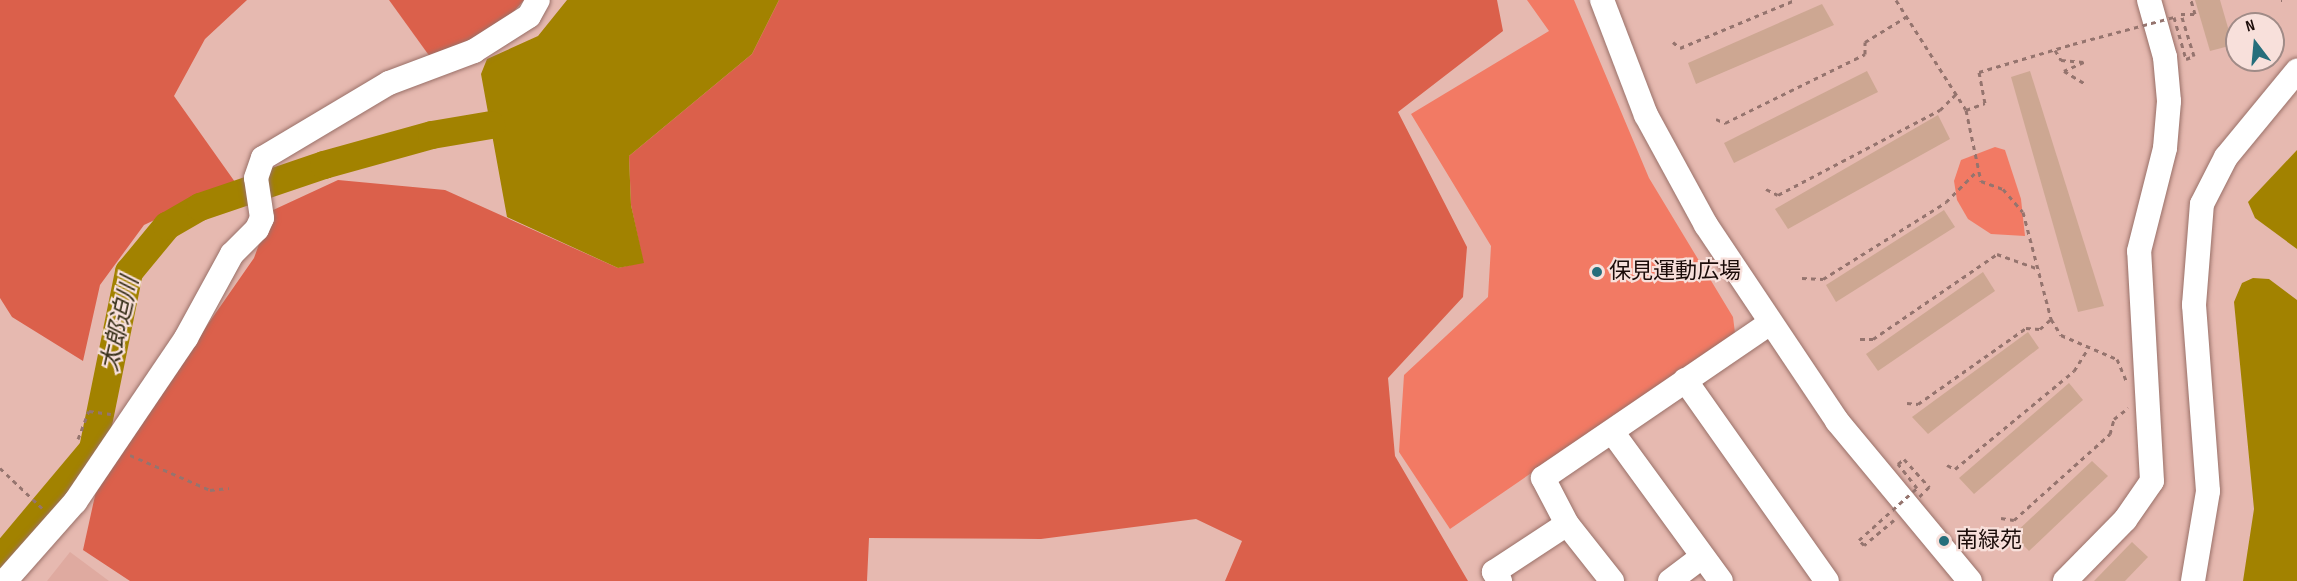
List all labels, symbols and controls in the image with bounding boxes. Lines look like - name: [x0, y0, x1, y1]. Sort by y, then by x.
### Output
- north arrow: [2225, 12, 2285, 72]
- text: N: [2244, 16, 2257, 36]
- place label: 保見運動広場: [1609, 259, 1741, 285]
- marker: 保見運動広場: [1590, 265, 1604, 279]
- water label: 太郎迫川: [95, 274, 145, 374]
- place label: 南緑苑: [1956, 528, 2022, 554]
- marker: 南緑苑: [1937, 534, 1951, 548]

